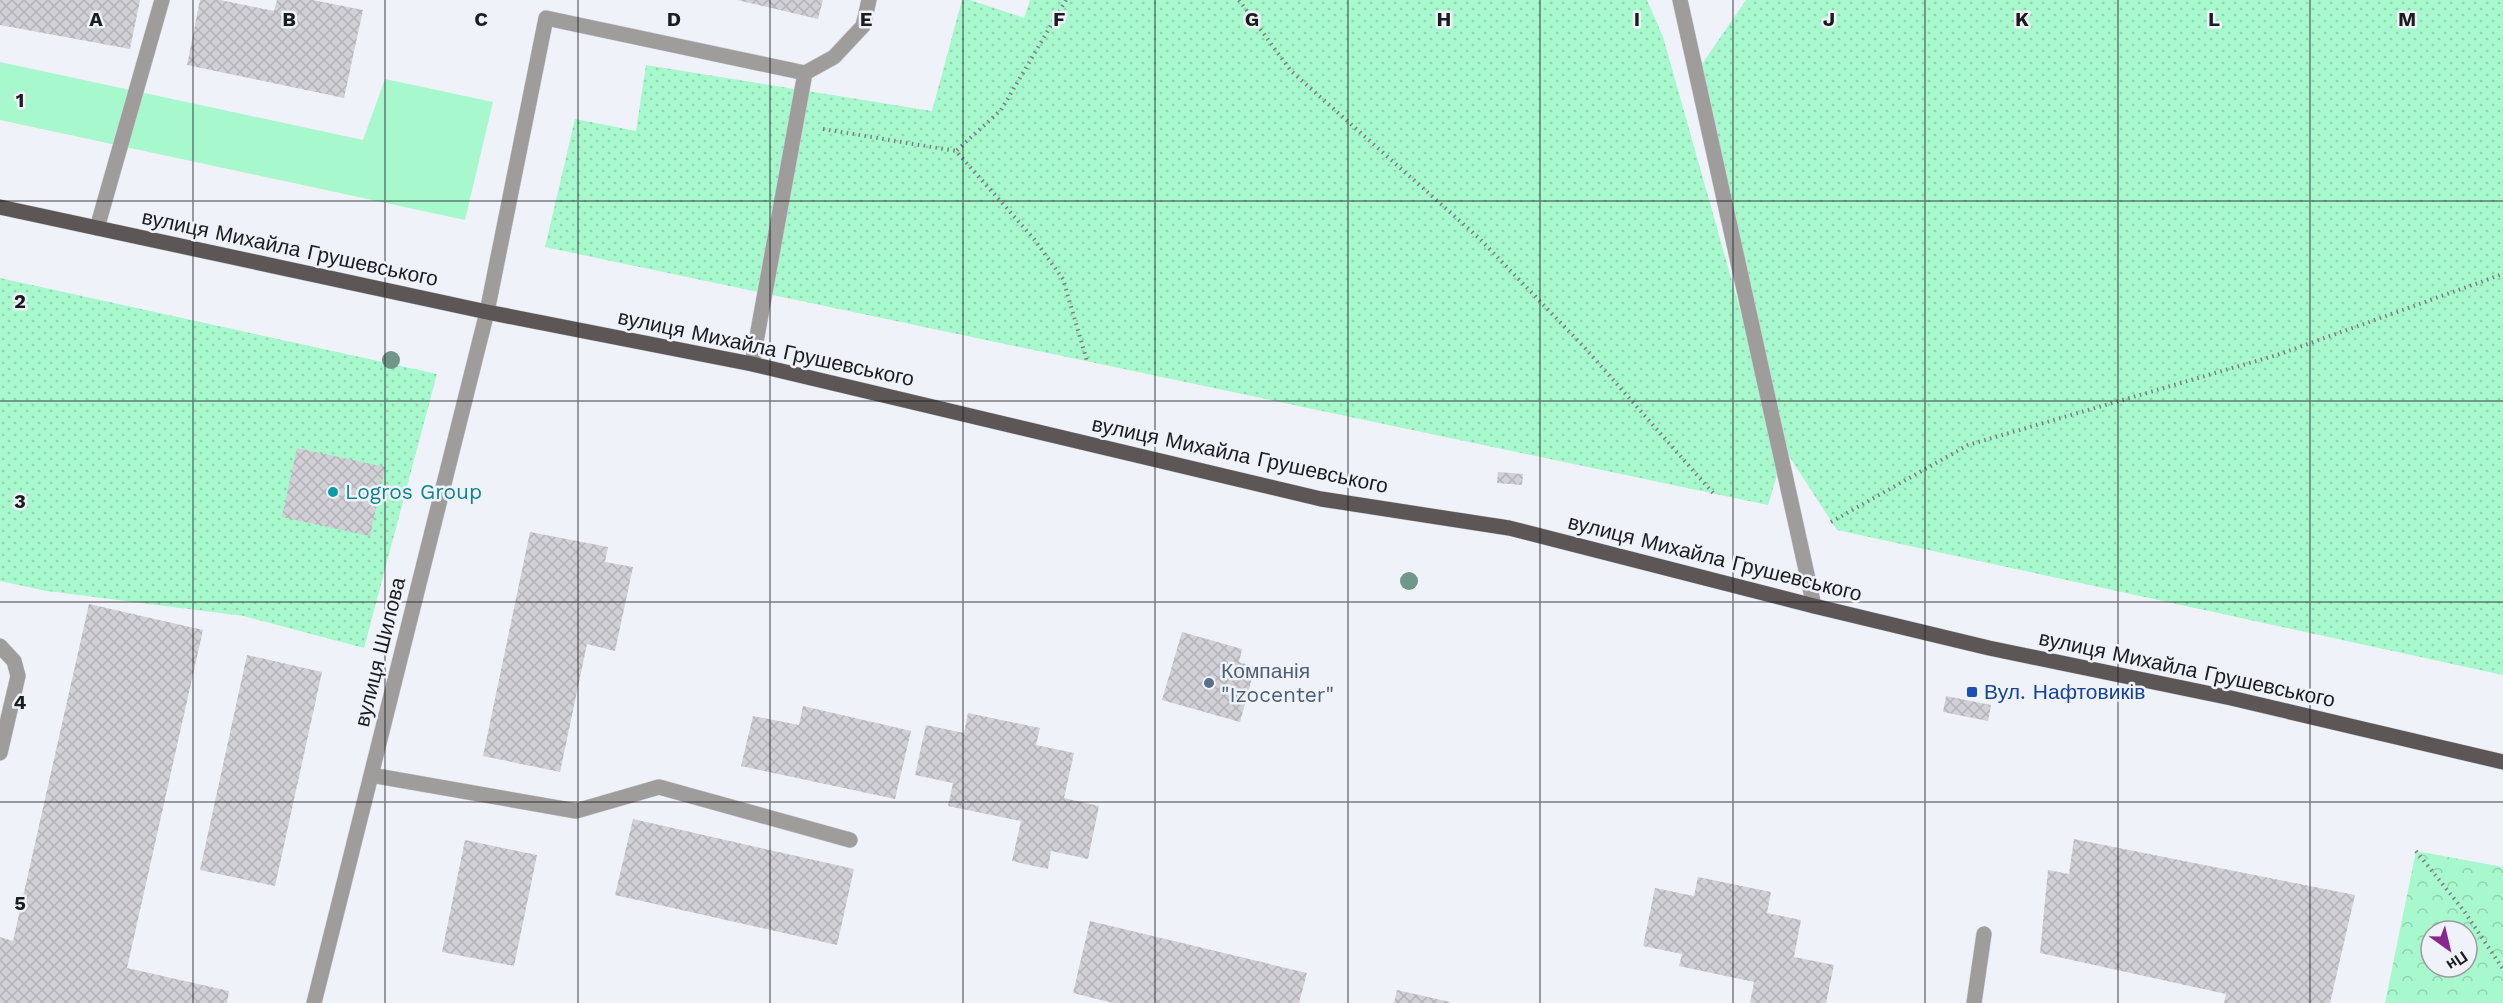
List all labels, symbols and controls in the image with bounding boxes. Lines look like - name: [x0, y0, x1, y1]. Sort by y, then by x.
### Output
- text: A: [89, 7, 103, 31]
- text: B: [282, 7, 296, 31]
- text: C: [474, 7, 488, 31]
- text: D: [667, 7, 681, 31]
- text: E: [860, 7, 872, 31]
- text: F: [1053, 7, 1065, 31]
- text: G: [1245, 7, 1259, 31]
- text: H: [1437, 7, 1451, 31]
- text: I: [1634, 7, 1640, 31]
- text: J: [1823, 7, 1835, 31]
- text: K: [2015, 7, 2029, 31]
- text: L: [2208, 7, 2220, 31]
- text: M: [2398, 7, 2416, 31]
- text: 1: [16, 88, 24, 112]
- street label: вулиця Михайла Грушевського: [140, 204, 441, 291]
- text: 2: [14, 289, 26, 313]
- street label: вулиця Михайла Грушевського: [616, 304, 917, 391]
- street label: вулиця Михайла Грушевського: [1090, 411, 1391, 498]
- place label: Logros Group: [345, 479, 482, 504]
- marker: Logros Group: [326, 485, 340, 499]
- text: 3: [14, 489, 26, 513]
- street label: вулиця Михайла Грушевського: [1565, 509, 1865, 606]
- street label: вулиця Шилова: [349, 574, 410, 729]
- street label: вулиця Михайла Грушевського: [2037, 625, 2338, 712]
- place label: Компанія "Izocenter": [1221, 658, 1334, 707]
- marker: Компанія "Izocenter": [1202, 676, 1216, 690]
- place label: Вул. Нафтовиків: [1984, 679, 2145, 704]
- marker: Вул. Нафтовиків: [1965, 685, 1979, 699]
- text: 4: [14, 690, 27, 714]
- text: 5: [14, 891, 26, 915]
- north arrow: [2419, 919, 2479, 979]
- text: Пн: [2443, 947, 2471, 975]

